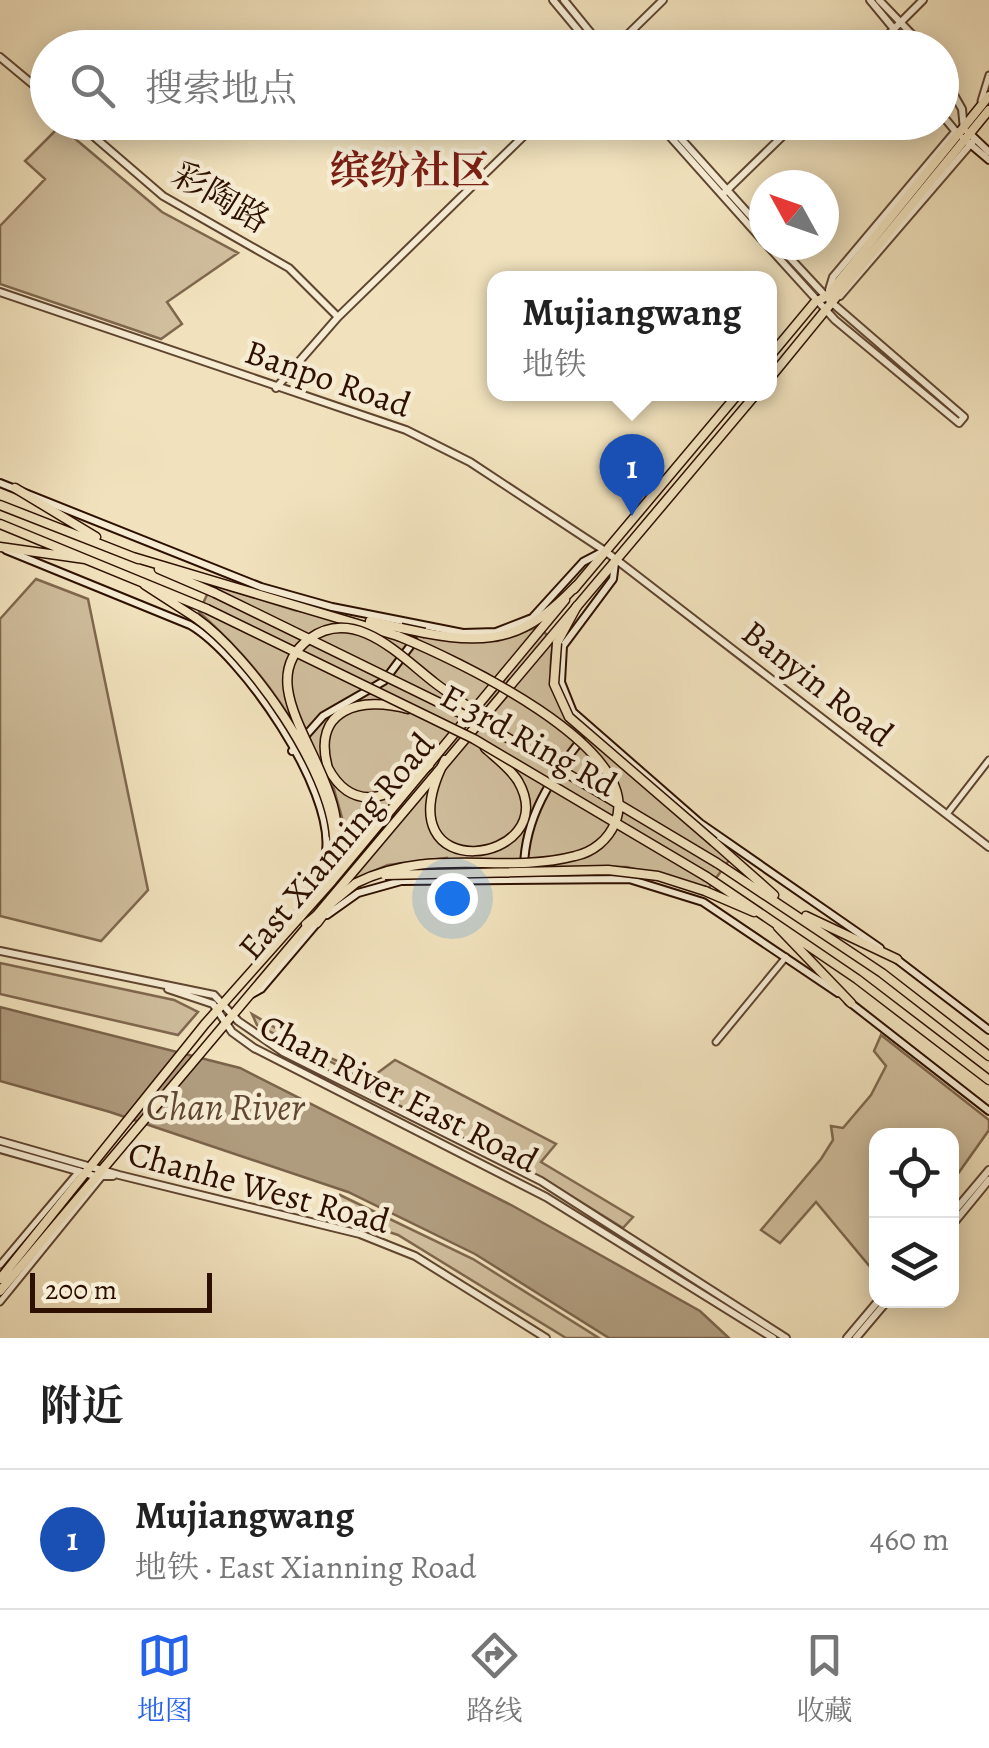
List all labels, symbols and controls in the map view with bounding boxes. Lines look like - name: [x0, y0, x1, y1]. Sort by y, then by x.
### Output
- search box: [30, 30, 959, 140]
- icon: search: [65, 58, 120, 113]
- text: 搜索地点: [145, 62, 297, 114]
- district label: 缤纷社区: [330, 143, 490, 198]
- street label: 彩陶路: [164, 150, 278, 244]
- north arrow: [749, 170, 839, 260]
- popup: [487, 271, 777, 401]
- text: Mujiangwang: [522, 286, 742, 338]
- street label: Banpo Road: [239, 327, 417, 429]
- text: 地铁: [522, 342, 586, 386]
- pin: 1: [600, 434, 664, 516]
- street label: Banyin Road: [732, 609, 904, 758]
- street label: E 3rd Ring Rd: [432, 672, 626, 808]
- street label: East Xianning Road: [227, 722, 445, 970]
- your location: [427, 873, 478, 924]
- street label: Chan River East Road: [251, 1002, 547, 1184]
- water label: Chan River: [146, 1081, 306, 1133]
- map controls: [869, 1128, 959, 1308]
- button: locate: [869, 1128, 959, 1218]
- street label: Chanhe West Road: [123, 1129, 395, 1245]
- button: layers: [869, 1218, 959, 1308]
- scale bar: [30, 1268, 212, 1312]
- text: 200 m: [45, 1271, 117, 1309]
- text: 附近: [40, 1377, 124, 1434]
- text: Mujiangwang: [135, 1489, 354, 1541]
- text: 1: [67, 1517, 78, 1561]
- text: 460 m: [870, 1517, 949, 1561]
- text: 地铁 · East Xianning Road: [135, 1545, 477, 1589]
- tab: 地图: [137, 1628, 193, 1730]
- tab: 路线: [466, 1628, 522, 1730]
- tab: 收藏: [796, 1628, 852, 1730]

